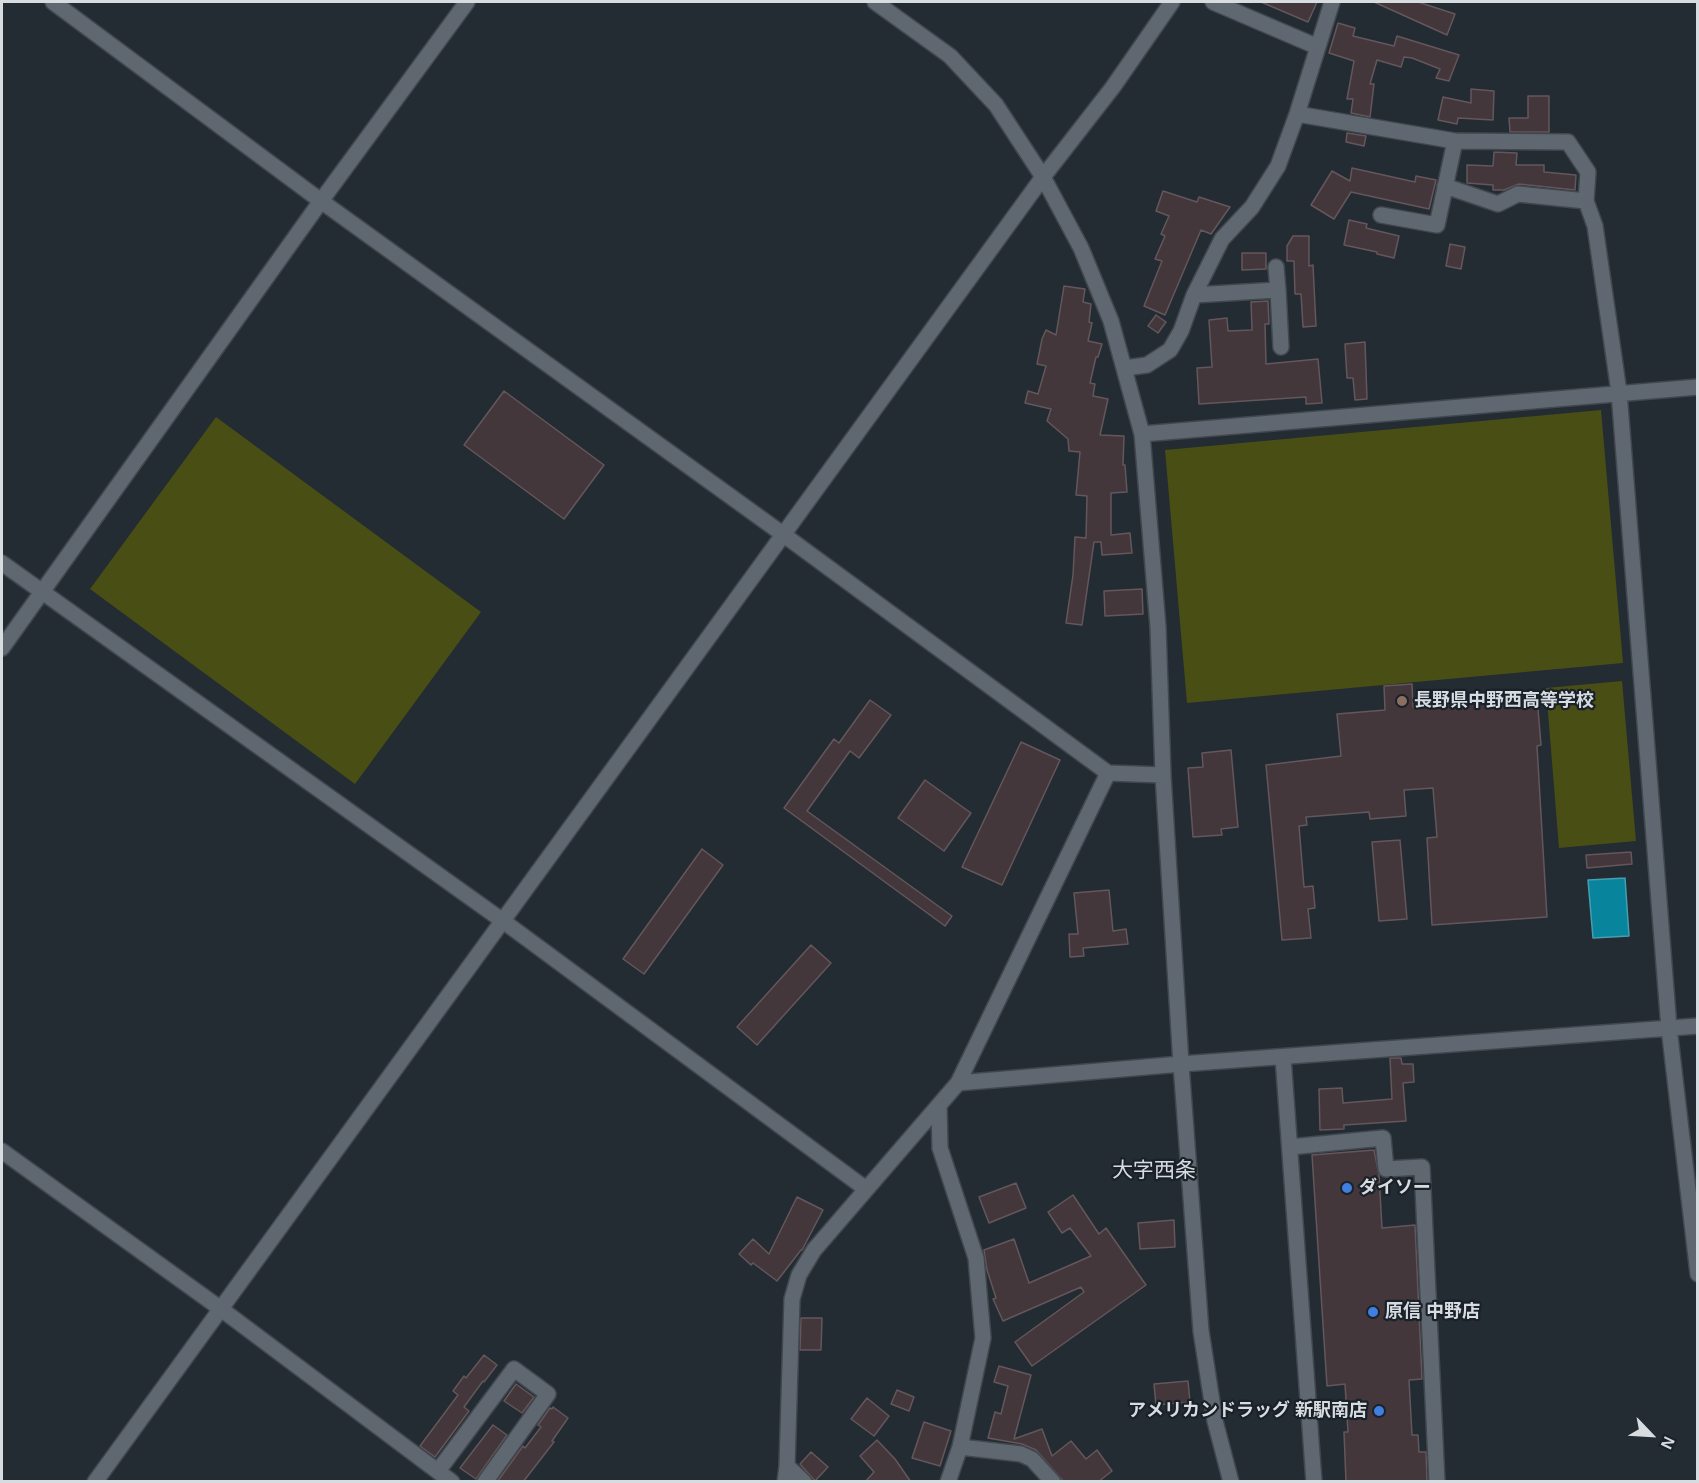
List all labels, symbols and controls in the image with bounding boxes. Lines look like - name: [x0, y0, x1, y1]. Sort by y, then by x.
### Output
- place label: 長野県中野西高等学校: [1414, 690, 1594, 712]
- marker: 長野県中野西高等学校: [1395, 694, 1409, 708]
- district label: 大字西条: [1112, 1158, 1196, 1184]
- place label: ダイソー: [1359, 1177, 1431, 1199]
- marker: ダイソー: [1340, 1181, 1354, 1195]
- place label: 原信 中野店: [1385, 1301, 1480, 1323]
- marker: 原信 中野店: [1366, 1305, 1380, 1319]
- place label: アメリカンドラッグ 新駅南店: [1128, 1400, 1367, 1422]
- marker: アメリカンドラッグ 新駅南店: [1372, 1404, 1386, 1418]
- north arrow: [1621, 1405, 1681, 1465]
- text: N: [1658, 1434, 1678, 1452]

